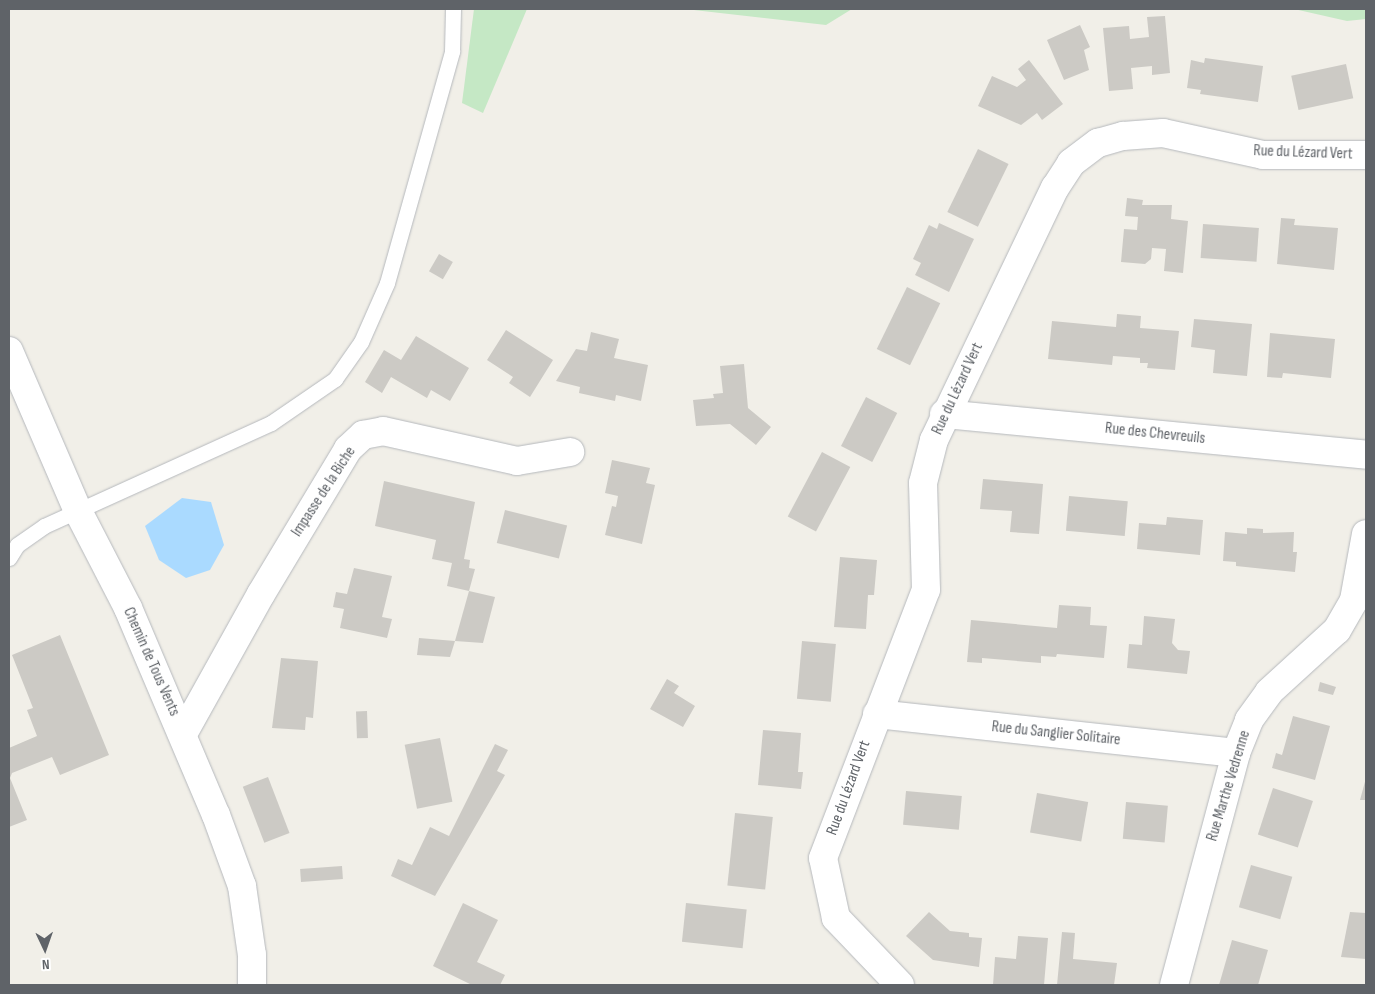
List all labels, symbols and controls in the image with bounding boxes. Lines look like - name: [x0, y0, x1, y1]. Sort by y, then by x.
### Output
- street label: Rue du Lézard Vert: [1253, 142, 1353, 164]
- street label: Rue du Lézard Vert: [928, 340, 988, 438]
- street label: Rue des Chevreuils: [1104, 419, 1206, 449]
- street label: Impasse de la Biche: [288, 443, 360, 541]
- street label: Chemin de Tous Vents: [118, 605, 184, 719]
- street label: Rue du Sanglier Solitaire: [991, 718, 1121, 750]
- street label: Rue Marthe Vedrenne: [1203, 728, 1255, 844]
- street label: Rue du Lézard Vert: [823, 738, 875, 838]
- north arrow: [20, 924, 70, 974]
- text: N: [42, 956, 50, 973]

